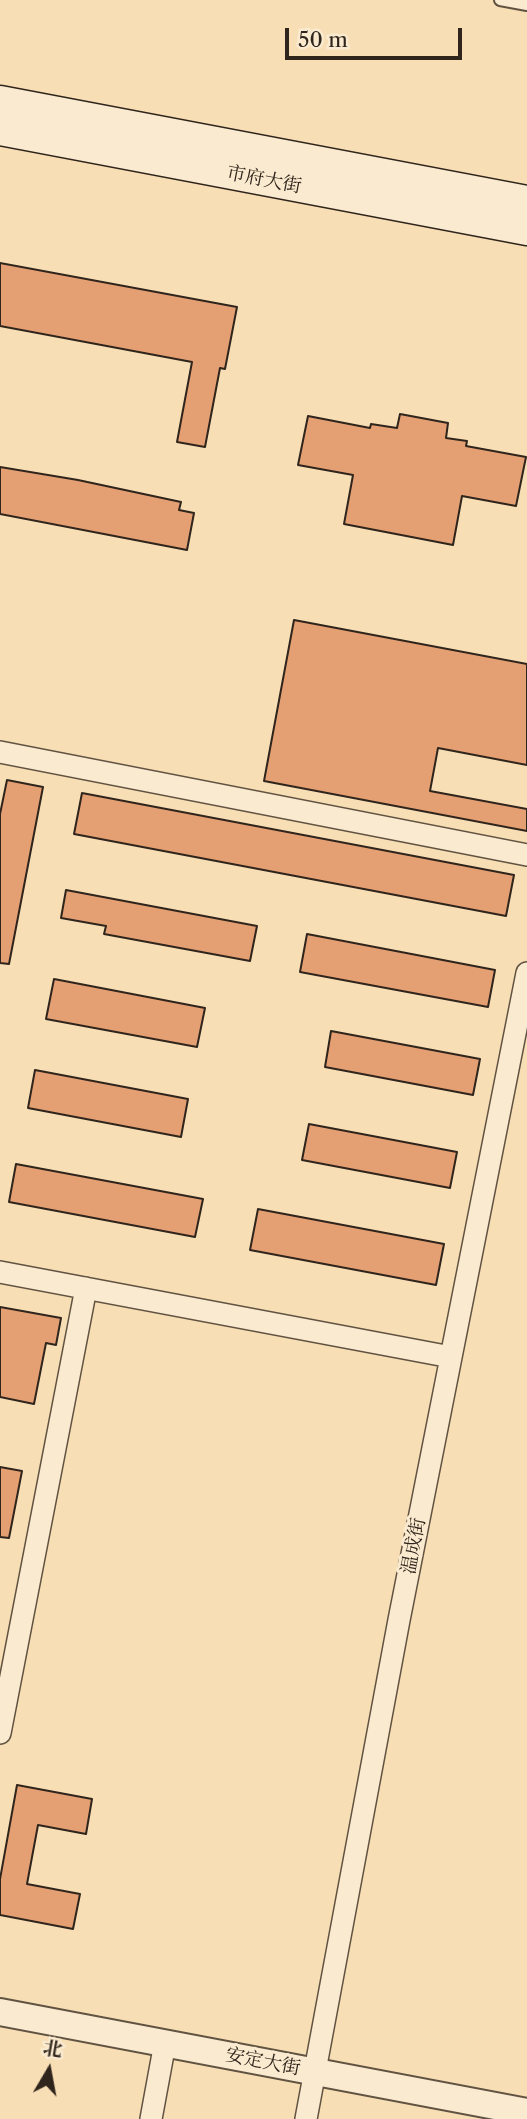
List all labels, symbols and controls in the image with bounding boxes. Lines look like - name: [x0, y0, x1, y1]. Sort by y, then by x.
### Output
- scale bar: [289, 14, 466, 58]
- text: 50 m: [298, 27, 348, 52]
- street label: 市府大街: [225, 162, 303, 198]
- street label: 温成街: [397, 1516, 431, 1576]
- north arrow: [14, 2035, 84, 2105]
- text: 北: [41, 2036, 64, 2062]
- street label: 安定大街: [224, 2044, 302, 2080]

